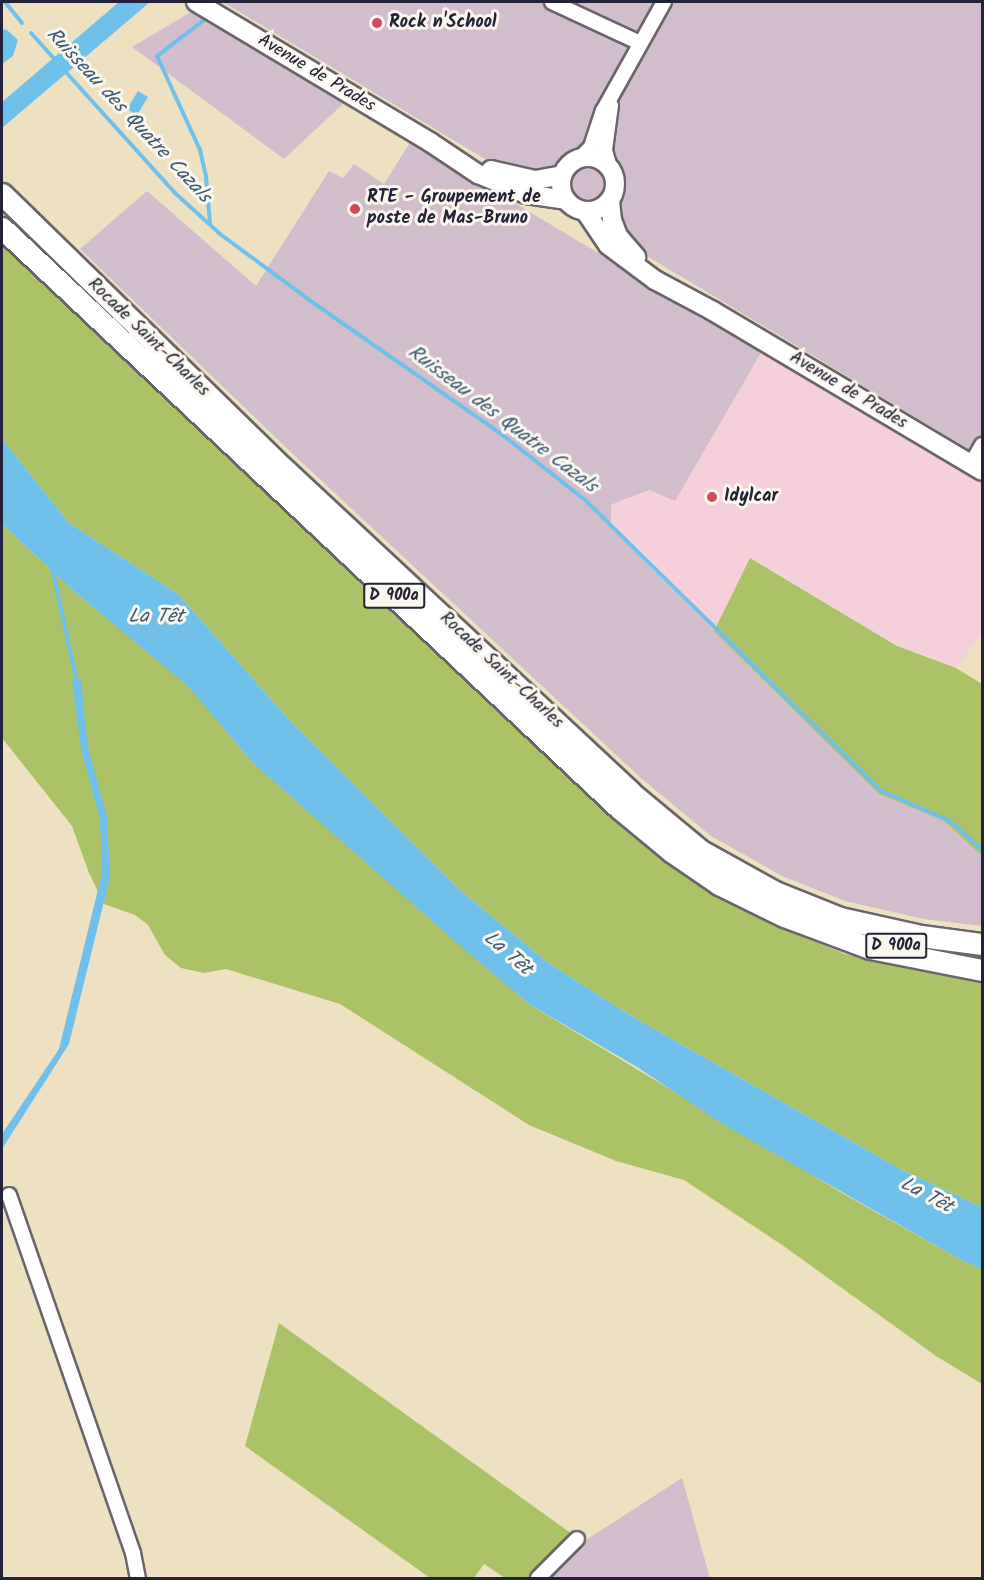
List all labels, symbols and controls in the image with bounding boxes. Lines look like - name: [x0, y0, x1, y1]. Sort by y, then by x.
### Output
- place label: Rock n'School: [389, 12, 497, 34]
- marker: Rock n'School: [370, 16, 384, 30]
- water label: Ruisseau des Quatre Cazals: [41, 23, 215, 209]
- street label: Avenue de Prades: [253, 30, 379, 118]
- place label: RTE - Groupement de poste de Mas-Bruno: [367, 188, 541, 230]
- marker: RTE - Groupement de poste de Mas-Bruno: [348, 202, 362, 216]
- street label: Rocade Saint-Charles: [82, 274, 214, 402]
- water label: Ruisseau des Quatre Cazals: [403, 341, 601, 499]
- street label: Avenue de Prades: [785, 347, 911, 435]
- place label: Idylcar: [724, 486, 778, 508]
- marker: Idylcar: [705, 490, 719, 504]
- road number: D 900a: [362, 583, 426, 609]
- water label: La Têt: [128, 605, 184, 629]
- street label: Rocade Saint-Charles: [435, 608, 567, 734]
- water label: La Têt: [478, 927, 536, 981]
- road number: D 900a: [864, 933, 928, 959]
- water label: La Têt: [896, 1172, 956, 1220]

